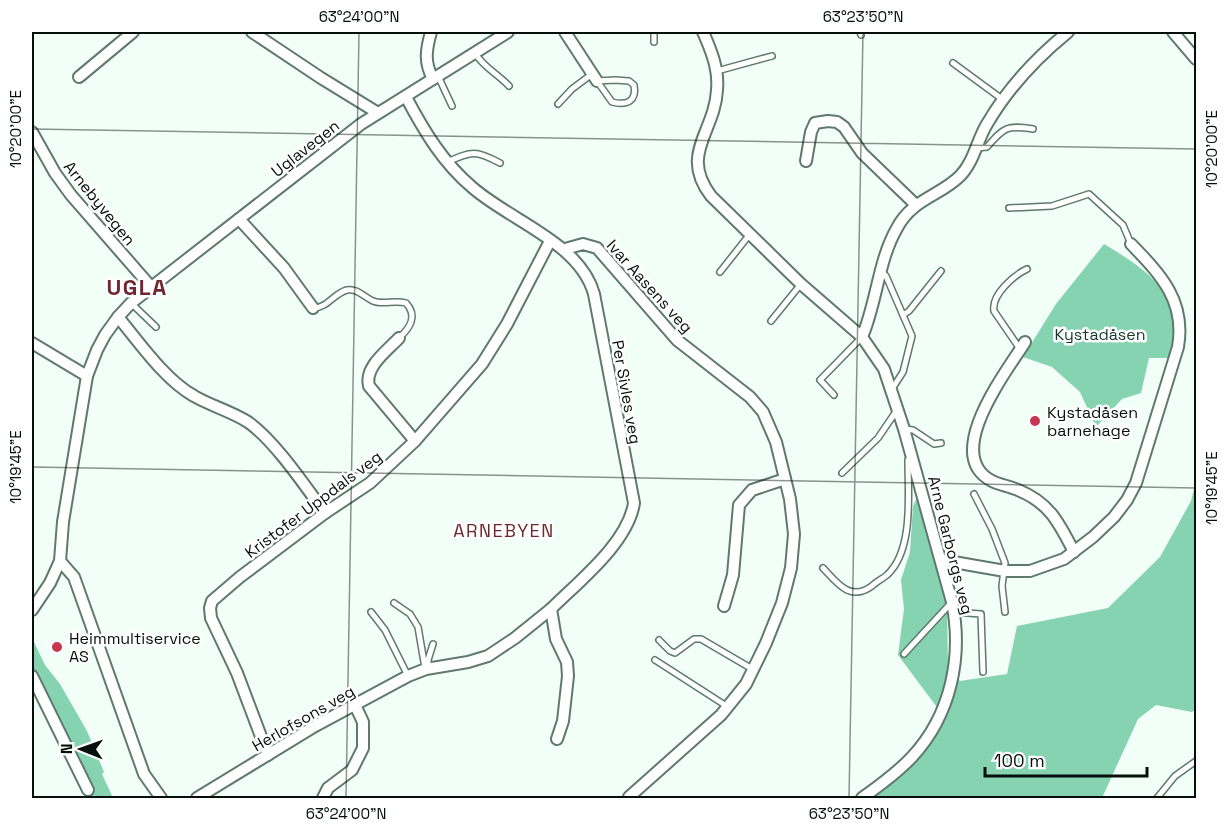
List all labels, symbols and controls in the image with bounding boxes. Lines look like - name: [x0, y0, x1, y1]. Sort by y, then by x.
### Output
- text: 63°24'00"N: [319, 7, 399, 26]
- text: 63°23'50"N: [823, 7, 903, 26]
- text: 10°20'00"E: [6, 90, 25, 168]
- text: 10°20'00"E: [1202, 110, 1221, 188]
- street label: Uglavegen: [267, 115, 344, 182]
- street label: Arnebyvegen: [59, 157, 140, 250]
- street label: Ivar Aasens veg: [602, 235, 697, 338]
- district label: UGLA: [106, 273, 168, 301]
- park label: Kystadåsen: [1054, 324, 1146, 345]
- street label: Per Sivles veg: [607, 338, 646, 446]
- place label: Kystadåsen barnehage: [1047, 402, 1138, 441]
- marker: Kystadåsen barnehage: [1028, 414, 1042, 428]
- text: 10°19'45"E: [6, 430, 25, 504]
- street label: Kristofer Uppdals veg: [241, 446, 386, 563]
- text: 10°19'45"E: [1202, 451, 1221, 525]
- street label: Arne Garborgs veg: [923, 474, 978, 617]
- district label: ARNEBYEN: [453, 519, 555, 542]
- place label: Heimmultiservice AS: [69, 628, 201, 667]
- marker: Heimmultiservice AS: [50, 640, 64, 654]
- street label: Herlofsons veg: [248, 681, 358, 756]
- north arrow: [51, 719, 111, 779]
- scale bar: [985, 740, 1147, 778]
- text: N: [56, 743, 77, 754]
- text: 100 m: [994, 749, 1045, 772]
- text: 63°24'00"N: [306, 804, 386, 823]
- text: 63°23'50"N: [809, 804, 889, 823]

